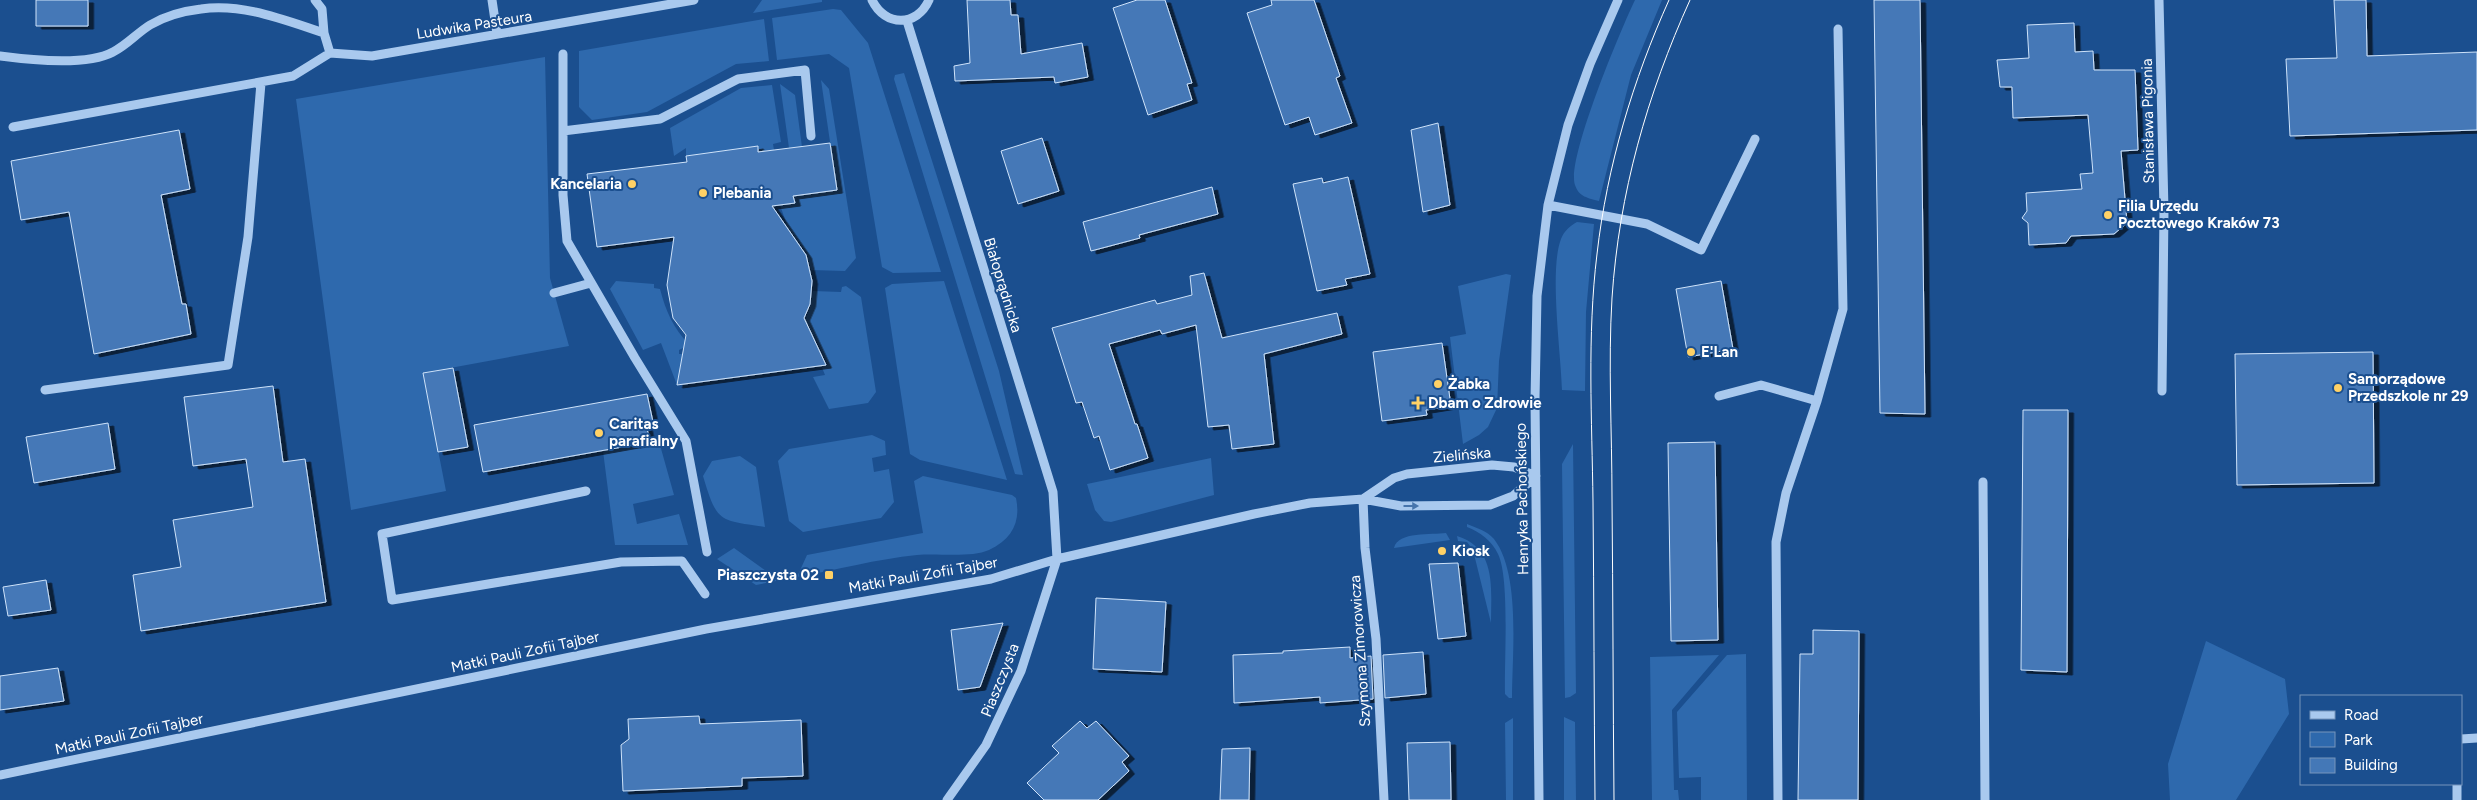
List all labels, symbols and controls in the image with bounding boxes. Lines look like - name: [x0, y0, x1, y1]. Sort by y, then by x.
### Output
- street label: Ludwika Pasteura: [415, 7, 533, 43]
- street label: Stanisława Pigonia: [2138, 58, 2158, 184]
- place label: Kancelaria: [550, 175, 622, 193]
- marker: Kancelaria: [626, 178, 638, 190]
- place label: Plebania: [713, 184, 771, 202]
- marker: Plebania: [697, 187, 709, 199]
- place label: Filia Urzędu Pocztowego Kraków 73: [2118, 197, 2280, 232]
- marker: Filia Urzędu Pocztowego Kraków 73: [2102, 209, 2114, 221]
- street label: Białoprądnicka: [980, 235, 1026, 335]
- place label: E'Lan: [1701, 343, 1738, 361]
- marker: E'Lan: [1685, 346, 1697, 358]
- place label: Samorządowe Przedszkole nr 29: [2348, 370, 2469, 405]
- place label: Żabka: [1448, 374, 1490, 393]
- marker: Żabka: [1432, 378, 1444, 390]
- marker: Samorządowe Przedszkole nr 29: [2332, 382, 2344, 394]
- place label: Dbam o Zdrowie: [1428, 394, 1542, 412]
- marker: Dbam o Zdrowie: [1412, 397, 1424, 409]
- place label: Caritas parafialny: [609, 415, 679, 450]
- street label: Henryka Pachońskiego: [1512, 422, 1532, 575]
- marker: Caritas parafialny: [593, 427, 605, 439]
- street label: Zielińska: [1432, 443, 1492, 467]
- one-way arrow: [1403, 502, 1419, 510]
- place label: Kiosk: [1452, 542, 1490, 560]
- marker: Kiosk: [1436, 545, 1448, 557]
- street label: Matki Pauli Zofii Tajber: [847, 553, 999, 597]
- place label: Piaszczysta 02: [717, 566, 819, 584]
- marker: Piaszczysta 02: [823, 569, 835, 581]
- street label: Szymona Zimorowicza: [1346, 574, 1374, 728]
- street label: Matki Pauli Zofii Tajber: [449, 627, 601, 677]
- street label: Piaszczysta: [977, 641, 1023, 719]
- legend: [2300, 695, 2462, 785]
- text: Road: [2344, 706, 2379, 724]
- street label: Matki Pauli Zofii Tajber: [53, 709, 205, 759]
- text: Park: [2344, 731, 2373, 749]
- text: Building: [2344, 756, 2398, 774]

